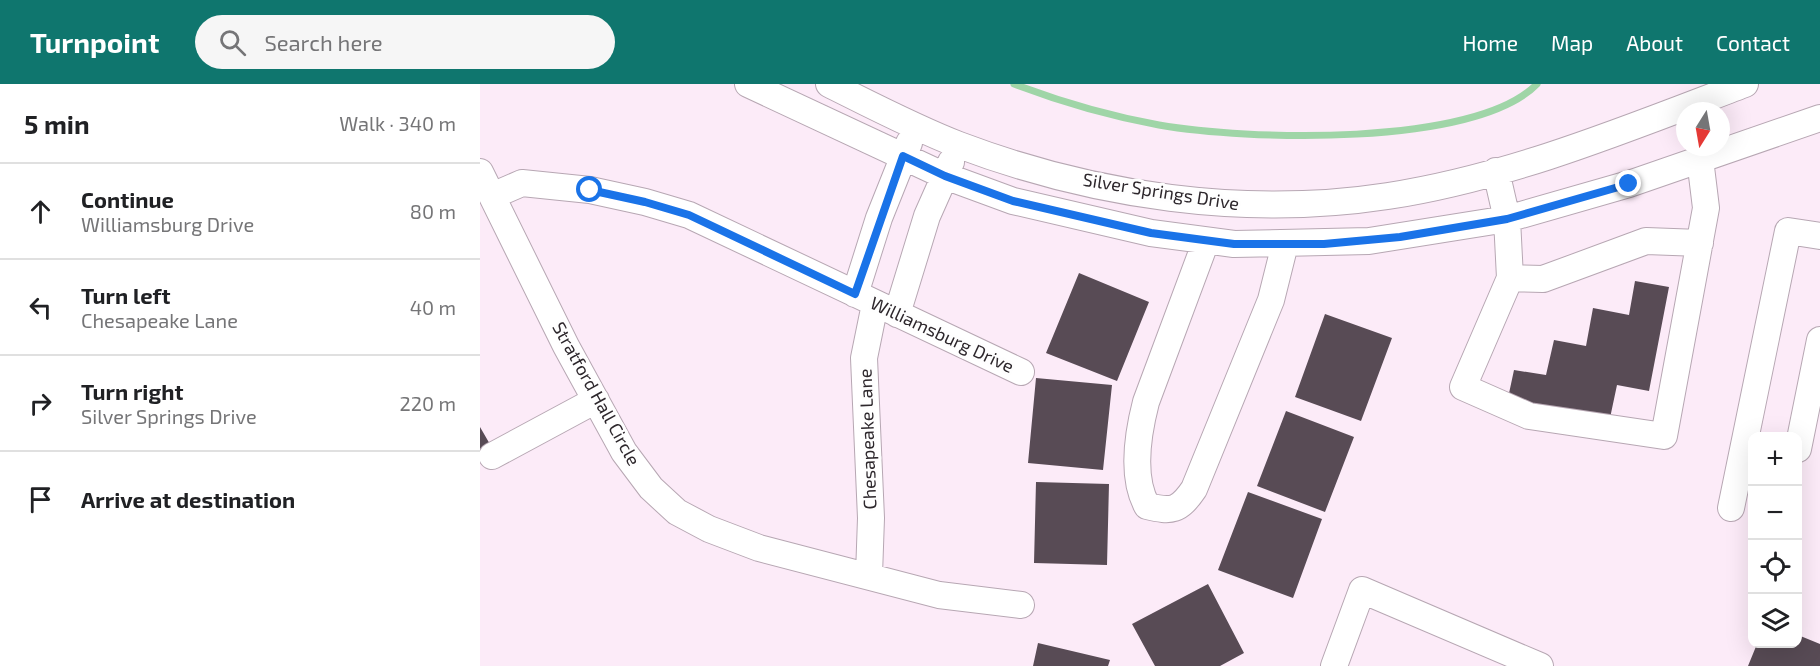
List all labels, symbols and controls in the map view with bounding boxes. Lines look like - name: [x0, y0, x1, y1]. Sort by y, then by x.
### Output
- search box: [195, 15, 615, 69]
- text: Turnpoint: [30, 25, 159, 59]
- icon: search: [216, 26, 249, 59]
- text: Search here: [264, 29, 383, 55]
- text: Home: [1462, 30, 1518, 55]
- text: Map: [1551, 30, 1593, 55]
- text: About: [1626, 30, 1683, 55]
- text: Contact: [1716, 30, 1790, 55]
- north arrow: [1676, 102, 1730, 156]
- text: 5 min: [24, 108, 90, 139]
- text: Walk · 340 m: [339, 111, 456, 135]
- street label: Silver Springs Drive: [1081, 168, 1241, 214]
- route end: [1615, 170, 1641, 196]
- route start: [576, 176, 602, 202]
- text: Continue: [81, 186, 174, 212]
- icon: ahead: [24, 195, 57, 228]
- text: 80 m: [410, 199, 456, 223]
- text: Williamsburg Drive: [81, 212, 254, 236]
- text: Turn left: [81, 282, 170, 308]
- icon: left: [24, 291, 57, 324]
- street label: Williamsburg Drive: [867, 291, 1018, 377]
- text: 40 m: [410, 295, 456, 319]
- text: Chesapeake Lane: [81, 308, 238, 332]
- street label: Stratford Hall Circle: [548, 318, 645, 469]
- street label: Chesapeake Lane: [854, 368, 880, 510]
- text: Turn right: [81, 378, 183, 404]
- icon: right: [24, 387, 57, 420]
- text: 220 m: [399, 391, 456, 415]
- text: Silver Springs Drive: [81, 404, 257, 428]
- map controls: [1748, 432, 1802, 648]
- button: +: [1748, 432, 1802, 486]
- icon: arrive: [24, 483, 57, 516]
- text: Arrive at destination: [81, 486, 295, 512]
- button: −: [1748, 486, 1802, 540]
- button: locate: [1748, 540, 1802, 594]
- button: layers: [1748, 594, 1802, 648]

